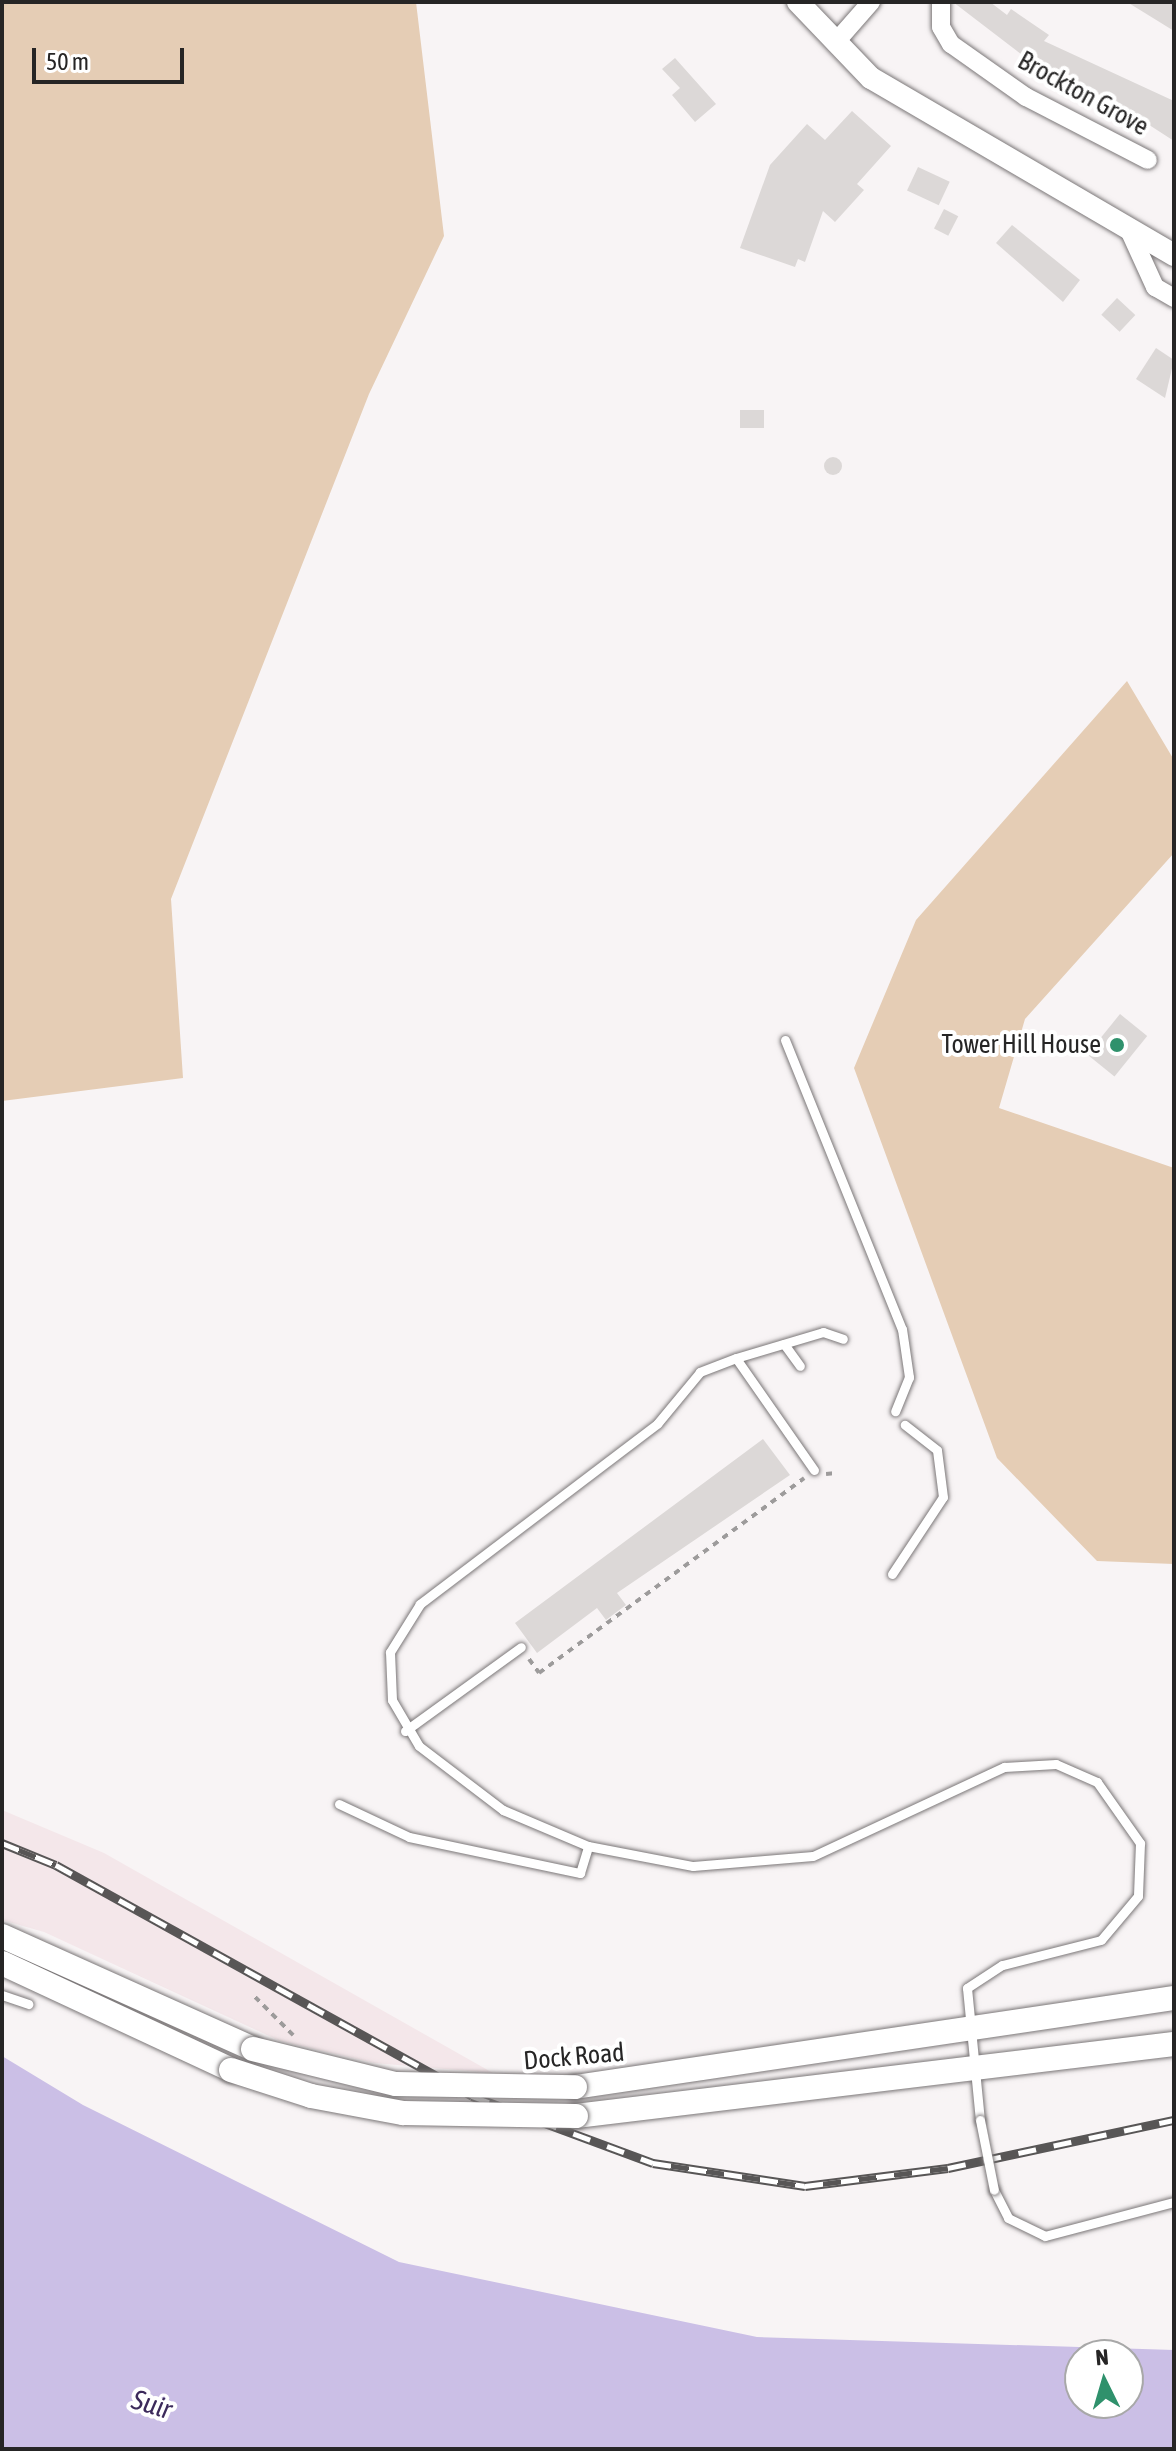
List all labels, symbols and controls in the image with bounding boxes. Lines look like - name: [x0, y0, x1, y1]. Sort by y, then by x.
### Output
- scale bar: [36, 32, 188, 82]
- street label: Brockton Grove: [1012, 45, 1154, 143]
- text: 50 m: [46, 48, 89, 75]
- place label: Tower Hill House: [942, 1029, 1101, 1061]
- marker: Tower Hill House: [1108, 1036, 1126, 1054]
- street label: Dock Road: [522, 2037, 626, 2077]
- north arrow: [1064, 2339, 1144, 2419]
- text: N: [1094, 2344, 1110, 2371]
- water label: Suir: [128, 2382, 176, 2426]

